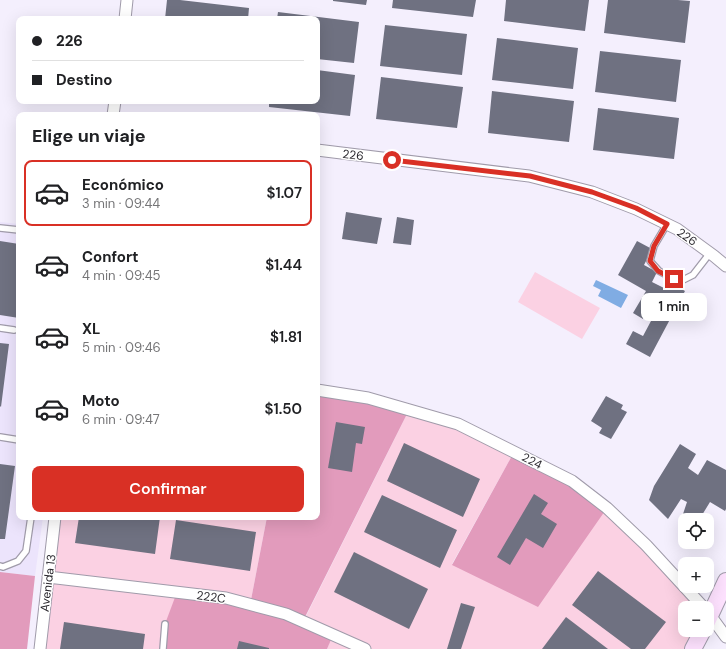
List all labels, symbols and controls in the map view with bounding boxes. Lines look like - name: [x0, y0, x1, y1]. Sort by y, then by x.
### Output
- text: 226: [56, 31, 83, 51]
- text: Destino: [56, 70, 112, 90]
- text: Elige un viaje: [32, 124, 146, 148]
- street label: 226: [341, 146, 365, 164]
- route start: [383, 151, 401, 169]
- icon: car: [34, 175, 70, 211]
- text: Económico: [82, 175, 164, 195]
- text: $1.07: [266, 183, 302, 203]
- text: 3 min · 09:44: [82, 195, 160, 212]
- street label: 226: [674, 224, 700, 250]
- icon: car: [34, 247, 70, 283]
- text: Confort: [82, 247, 139, 267]
- text: $1.44: [265, 255, 302, 275]
- text: 4 min · 09:45: [82, 267, 161, 284]
- route end: [665, 270, 683, 288]
- callout: 1 min: [641, 293, 707, 321]
- text: 1 min: [658, 298, 690, 315]
- icon: car: [34, 319, 70, 355]
- text: XL: [82, 319, 100, 339]
- text: $1.81: [270, 327, 302, 347]
- text: 5 min · 09:46: [82, 339, 161, 356]
- icon: car: [34, 391, 70, 427]
- text: Moto: [82, 391, 120, 411]
- text: $1.50: [265, 399, 302, 419]
- text: 6 min · 09:47: [82, 411, 160, 428]
- street label: 224: [519, 449, 545, 473]
- button: Confirmar: [32, 466, 304, 512]
- map controls: [678, 513, 714, 637]
- button: locate: [678, 513, 714, 549]
- street label: Avenida 13: [37, 553, 59, 613]
- button: +: [678, 557, 714, 593]
- street label: 222C: [195, 587, 227, 607]
- button: −: [678, 601, 714, 637]

